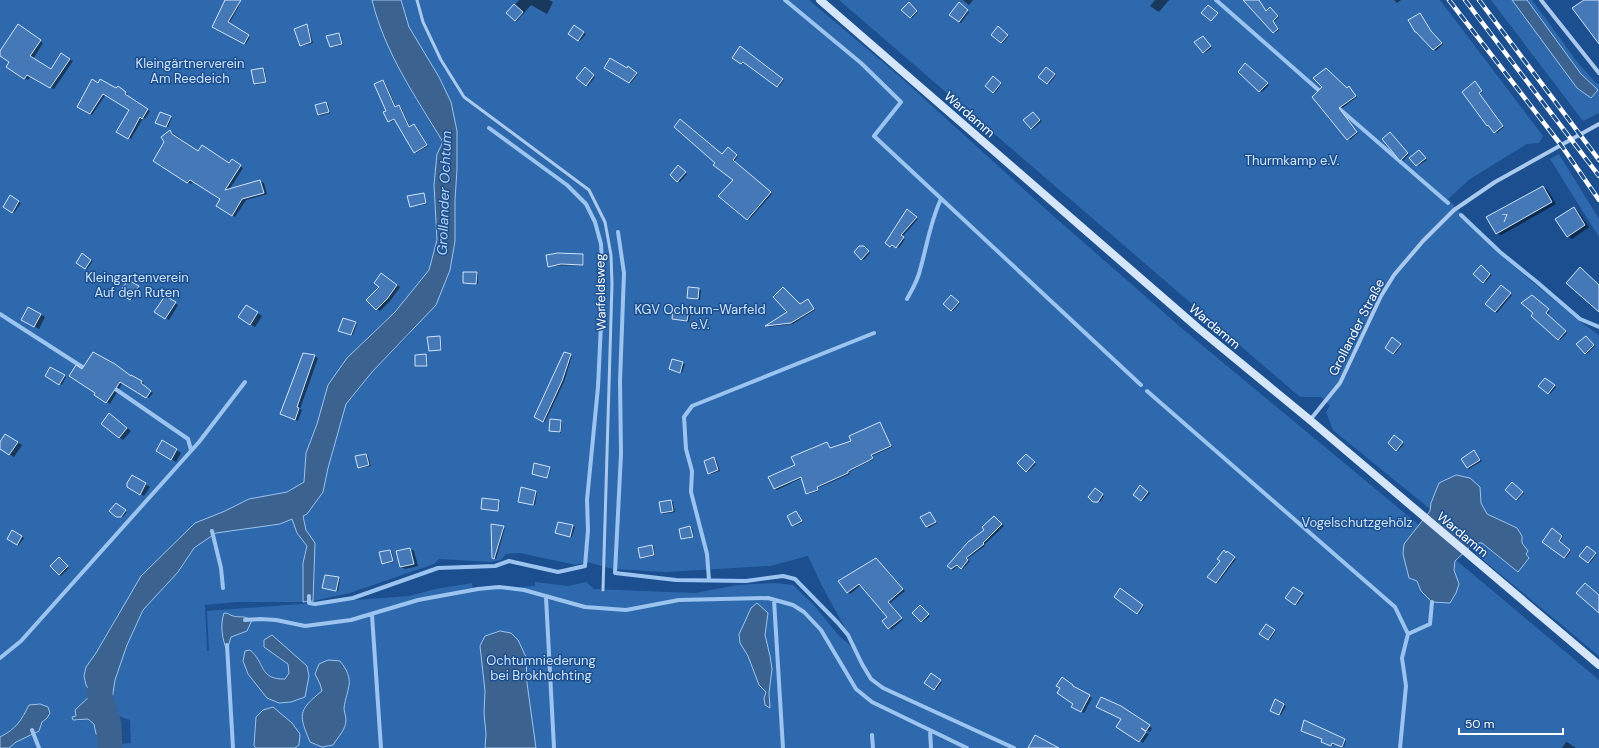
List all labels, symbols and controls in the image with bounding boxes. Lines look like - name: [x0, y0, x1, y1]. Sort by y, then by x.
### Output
- park label: Kleingärtnerverein Am Reedeich: [136, 55, 244, 87]
- street label: Wardamm: [941, 88, 999, 141]
- water label: Grollander Ochtum: [433, 130, 455, 256]
- park label: Thurmkamp e.V.: [1245, 152, 1340, 169]
- house number: 7: [1502, 211, 1508, 225]
- street label: Warfeldsweg: [591, 253, 610, 331]
- park label: Kleingartenverein Auf den Ruten: [85, 269, 189, 301]
- street label: Grollander Straße: [1325, 276, 1388, 379]
- street label: Wardamm: [1185, 300, 1244, 353]
- park label: KGV Ochtum-Warfeld e.V.: [634, 301, 766, 333]
- street label: Wardamm: [1433, 508, 1492, 561]
- park label: Vogelschutzgehölz: [1302, 514, 1413, 531]
- park label: Ochtumniederung bei Brokhuchting: [486, 652, 596, 684]
- scale bar: [1459, 710, 1563, 736]
- text: 50 m: [1465, 716, 1494, 732]

